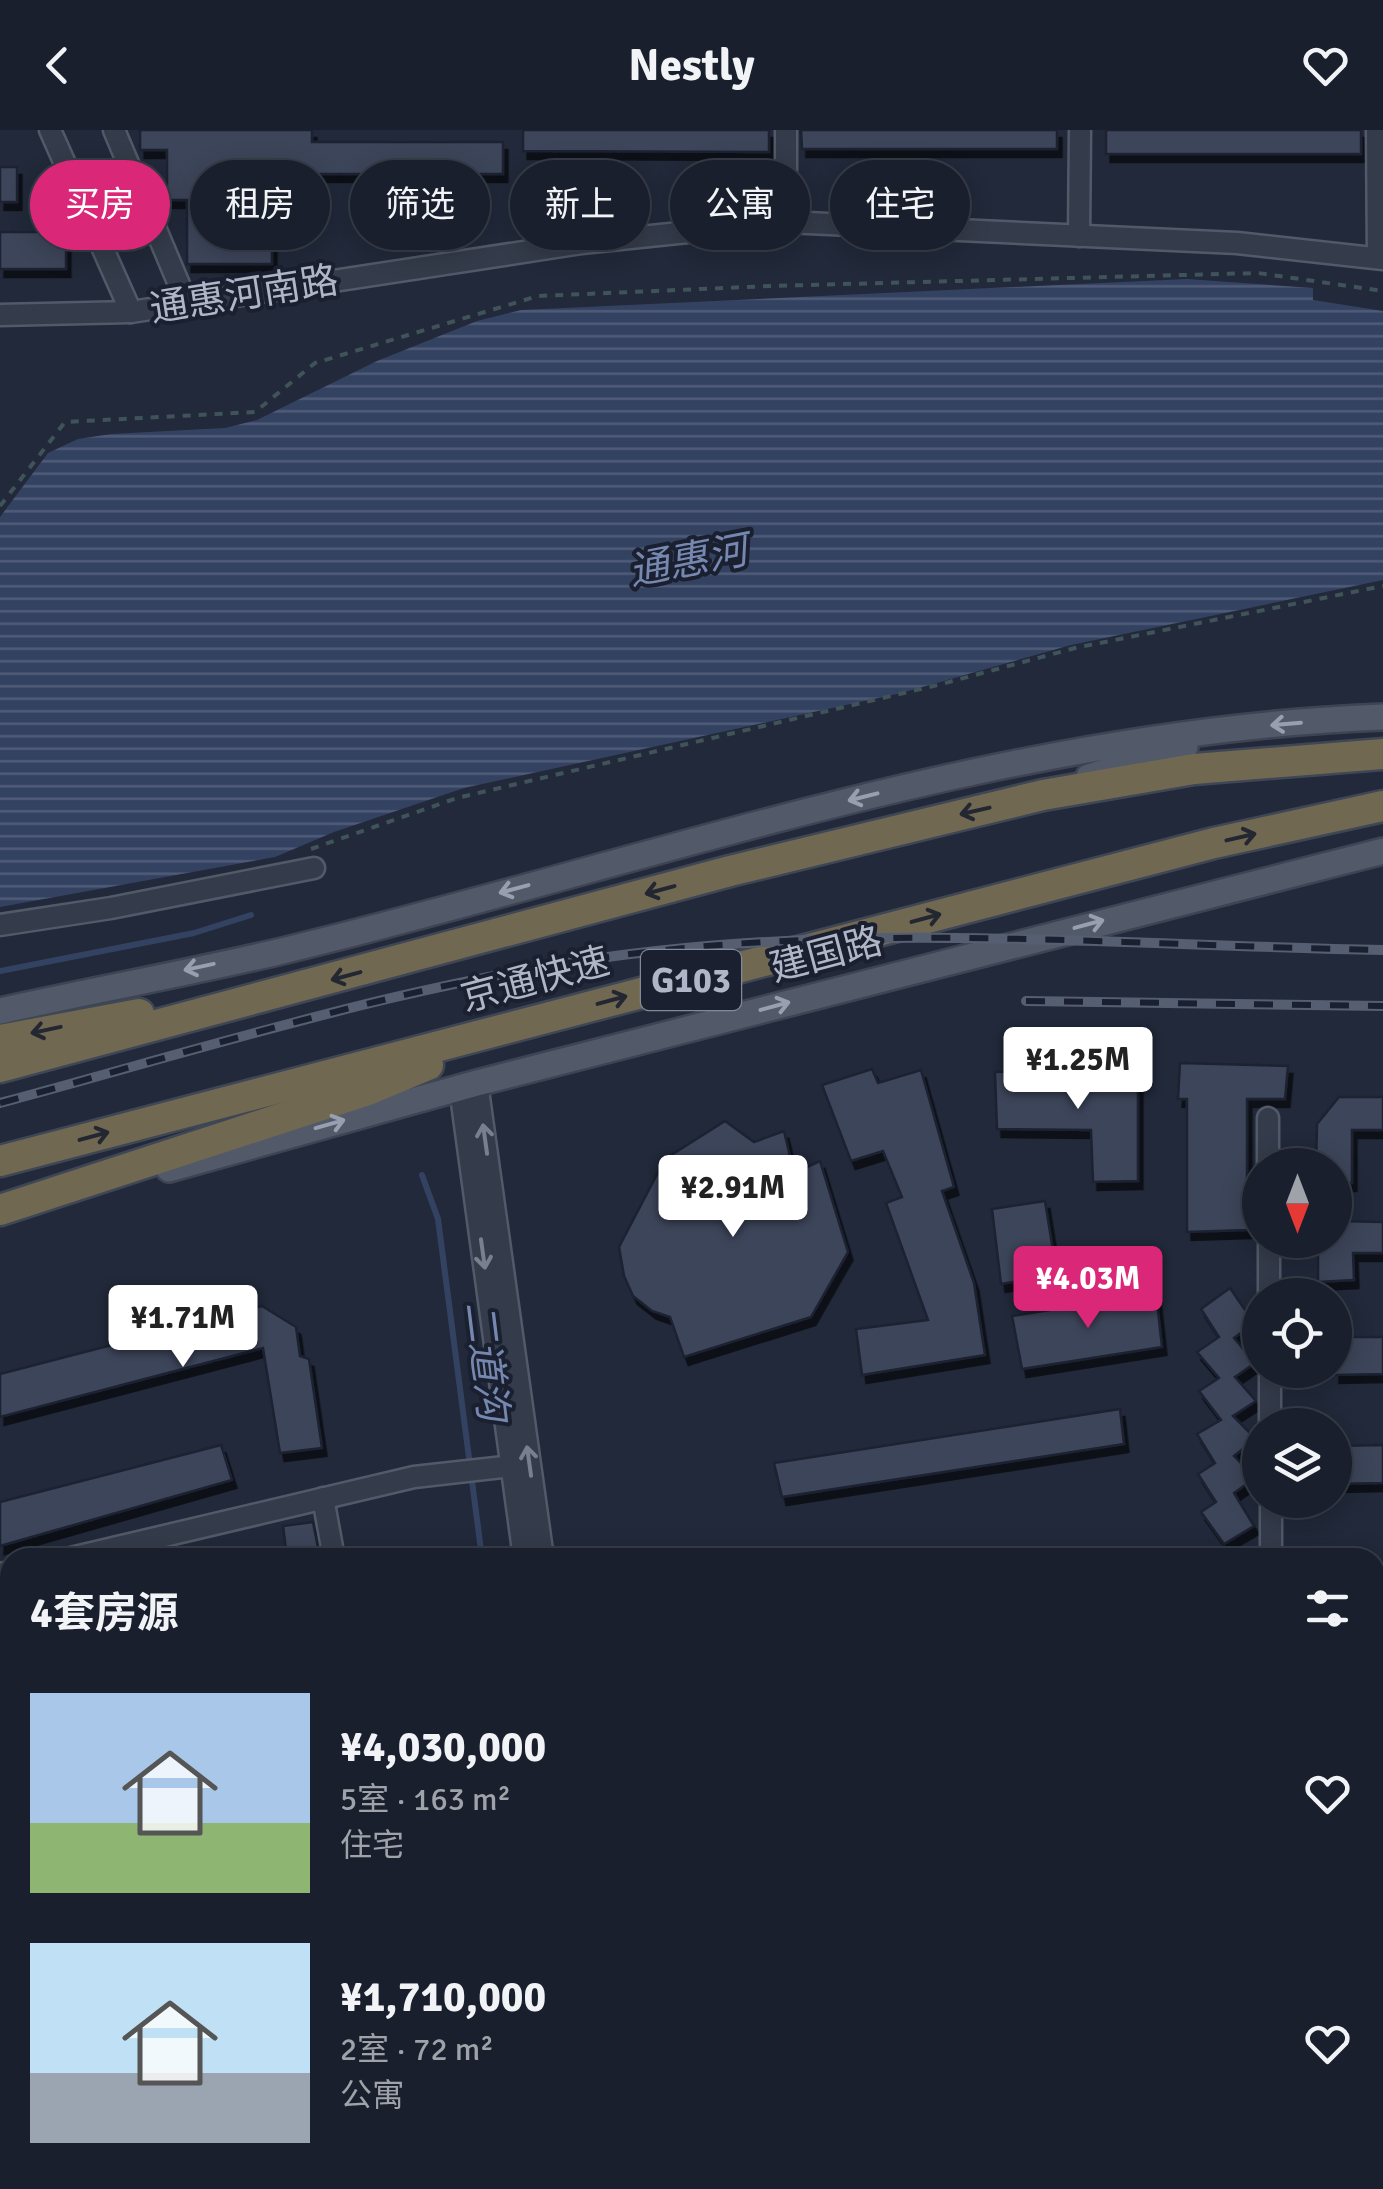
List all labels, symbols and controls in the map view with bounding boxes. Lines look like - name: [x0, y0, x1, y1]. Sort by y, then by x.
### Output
- icon: back: [30, 38, 85, 93]
- text: Nestly: [628, 38, 755, 93]
- icon: heart: [1298, 38, 1353, 93]
- chip: 买房: [30, 160, 170, 250]
- chip: 租房: [190, 160, 330, 250]
- chip: 筛选: [350, 160, 490, 250]
- chip: 新上: [510, 160, 650, 250]
- chip: 公寓: [670, 160, 810, 250]
- chip: 住宅: [830, 160, 970, 250]
- street label: 通惠河南路: [147, 256, 342, 333]
- water label: 通惠河: [625, 524, 759, 597]
- one-way arrow: [1270, 715, 1302, 734]
- one-way arrow: [848, 789, 880, 807]
- one-way arrow: [960, 803, 992, 821]
- one-way arrow: [1224, 827, 1256, 845]
- one-way arrow: [499, 880, 531, 899]
- one-way arrow: [645, 882, 676, 901]
- one-way arrow: [910, 908, 941, 927]
- one-way arrow: [1073, 914, 1104, 933]
- street label: 建国路: [765, 917, 887, 992]
- street label: 京通快速: [456, 937, 615, 1022]
- road number: G103: [641, 950, 741, 1010]
- one-way arrow: [184, 959, 216, 978]
- one-way arrow: [331, 967, 363, 986]
- one-way arrow: [596, 990, 627, 1009]
- one-way arrow: [758, 996, 790, 1014]
- one-way arrow: [30, 1022, 62, 1040]
- pin: ¥1.25M: [997, 1027, 1159, 1112]
- text: ¥1.25M: [1026, 1040, 1130, 1079]
- one-way arrow: [314, 1114, 345, 1133]
- one-way arrow: [475, 1123, 493, 1156]
- one-way arrow: [78, 1125, 109, 1144]
- north arrow: [1242, 1148, 1352, 1258]
- map controls: [1242, 1148, 1352, 1518]
- pin: ¥2.91M: [652, 1155, 814, 1240]
- text: ¥2.91M: [681, 1168, 785, 1207]
- one-way arrow: [474, 1238, 492, 1270]
- pin: ¥4.03M: [1007, 1246, 1169, 1331]
- text: ¥4.03M: [1036, 1259, 1140, 1298]
- button: locate: [1242, 1278, 1352, 1388]
- pin: ¥1.71M: [102, 1285, 264, 1370]
- text: ¥1.71M: [131, 1298, 235, 1337]
- water label: 二道沟: [454, 1299, 519, 1428]
- button: layers: [1242, 1408, 1352, 1518]
- one-way arrow: [520, 1445, 538, 1478]
- icon: filters: [1300, 1581, 1355, 1636]
- text: 4套房源: [30, 1588, 179, 1639]
- text: ¥4,030,000: [340, 1722, 546, 1773]
- icon: home: [110, 1733, 230, 1853]
- icon: heart: [1300, 1766, 1355, 1821]
- text: 5室 · 163 m²: [340, 1780, 511, 1819]
- text: 住宅: [340, 1826, 404, 1865]
- text: ¥1,710,000: [340, 1972, 546, 2023]
- icon: home: [110, 1983, 230, 2103]
- icon: heart: [1300, 2016, 1355, 2071]
- text: 2室 · 72 m²: [340, 2030, 494, 2069]
- text: 公寓: [340, 2076, 404, 2115]

